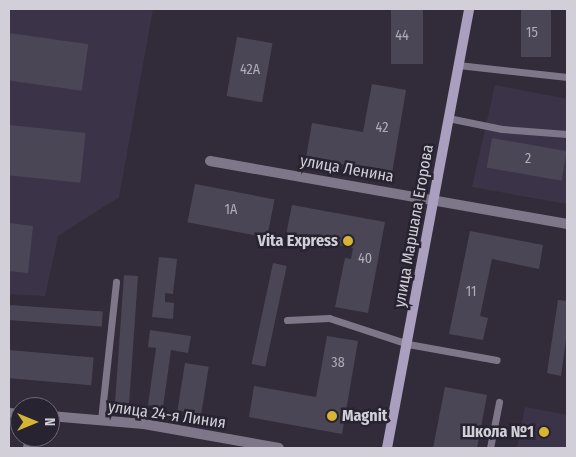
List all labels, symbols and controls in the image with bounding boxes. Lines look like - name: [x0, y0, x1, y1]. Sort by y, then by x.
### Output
- house number: 15: [526, 25, 538, 41]
- house number: 44: [395, 28, 409, 44]
- house number: 42А: [240, 62, 260, 78]
- house number: 42: [376, 120, 388, 136]
- street label: улица Маршала Егорова: [390, 143, 438, 309]
- street label: улица Ленина: [299, 151, 395, 187]
- house number: 2: [525, 151, 531, 167]
- house number: 1А: [225, 202, 237, 218]
- place label: Vita Express: [258, 231, 338, 251]
- marker: Vita Express: [342, 235, 354, 247]
- house number: 40: [358, 251, 372, 267]
- house number: 11: [466, 284, 476, 300]
- house number: 38: [331, 355, 345, 371]
- north arrow: [10, 397, 60, 447]
- street label: улица 24-я Линия: [107, 397, 227, 433]
- place label: Magnit: [342, 406, 387, 426]
- marker: Magnit: [326, 410, 338, 422]
- text: N: [41, 418, 58, 426]
- place label: Школа №1: [462, 422, 534, 442]
- marker: Школа №1: [538, 426, 550, 438]

